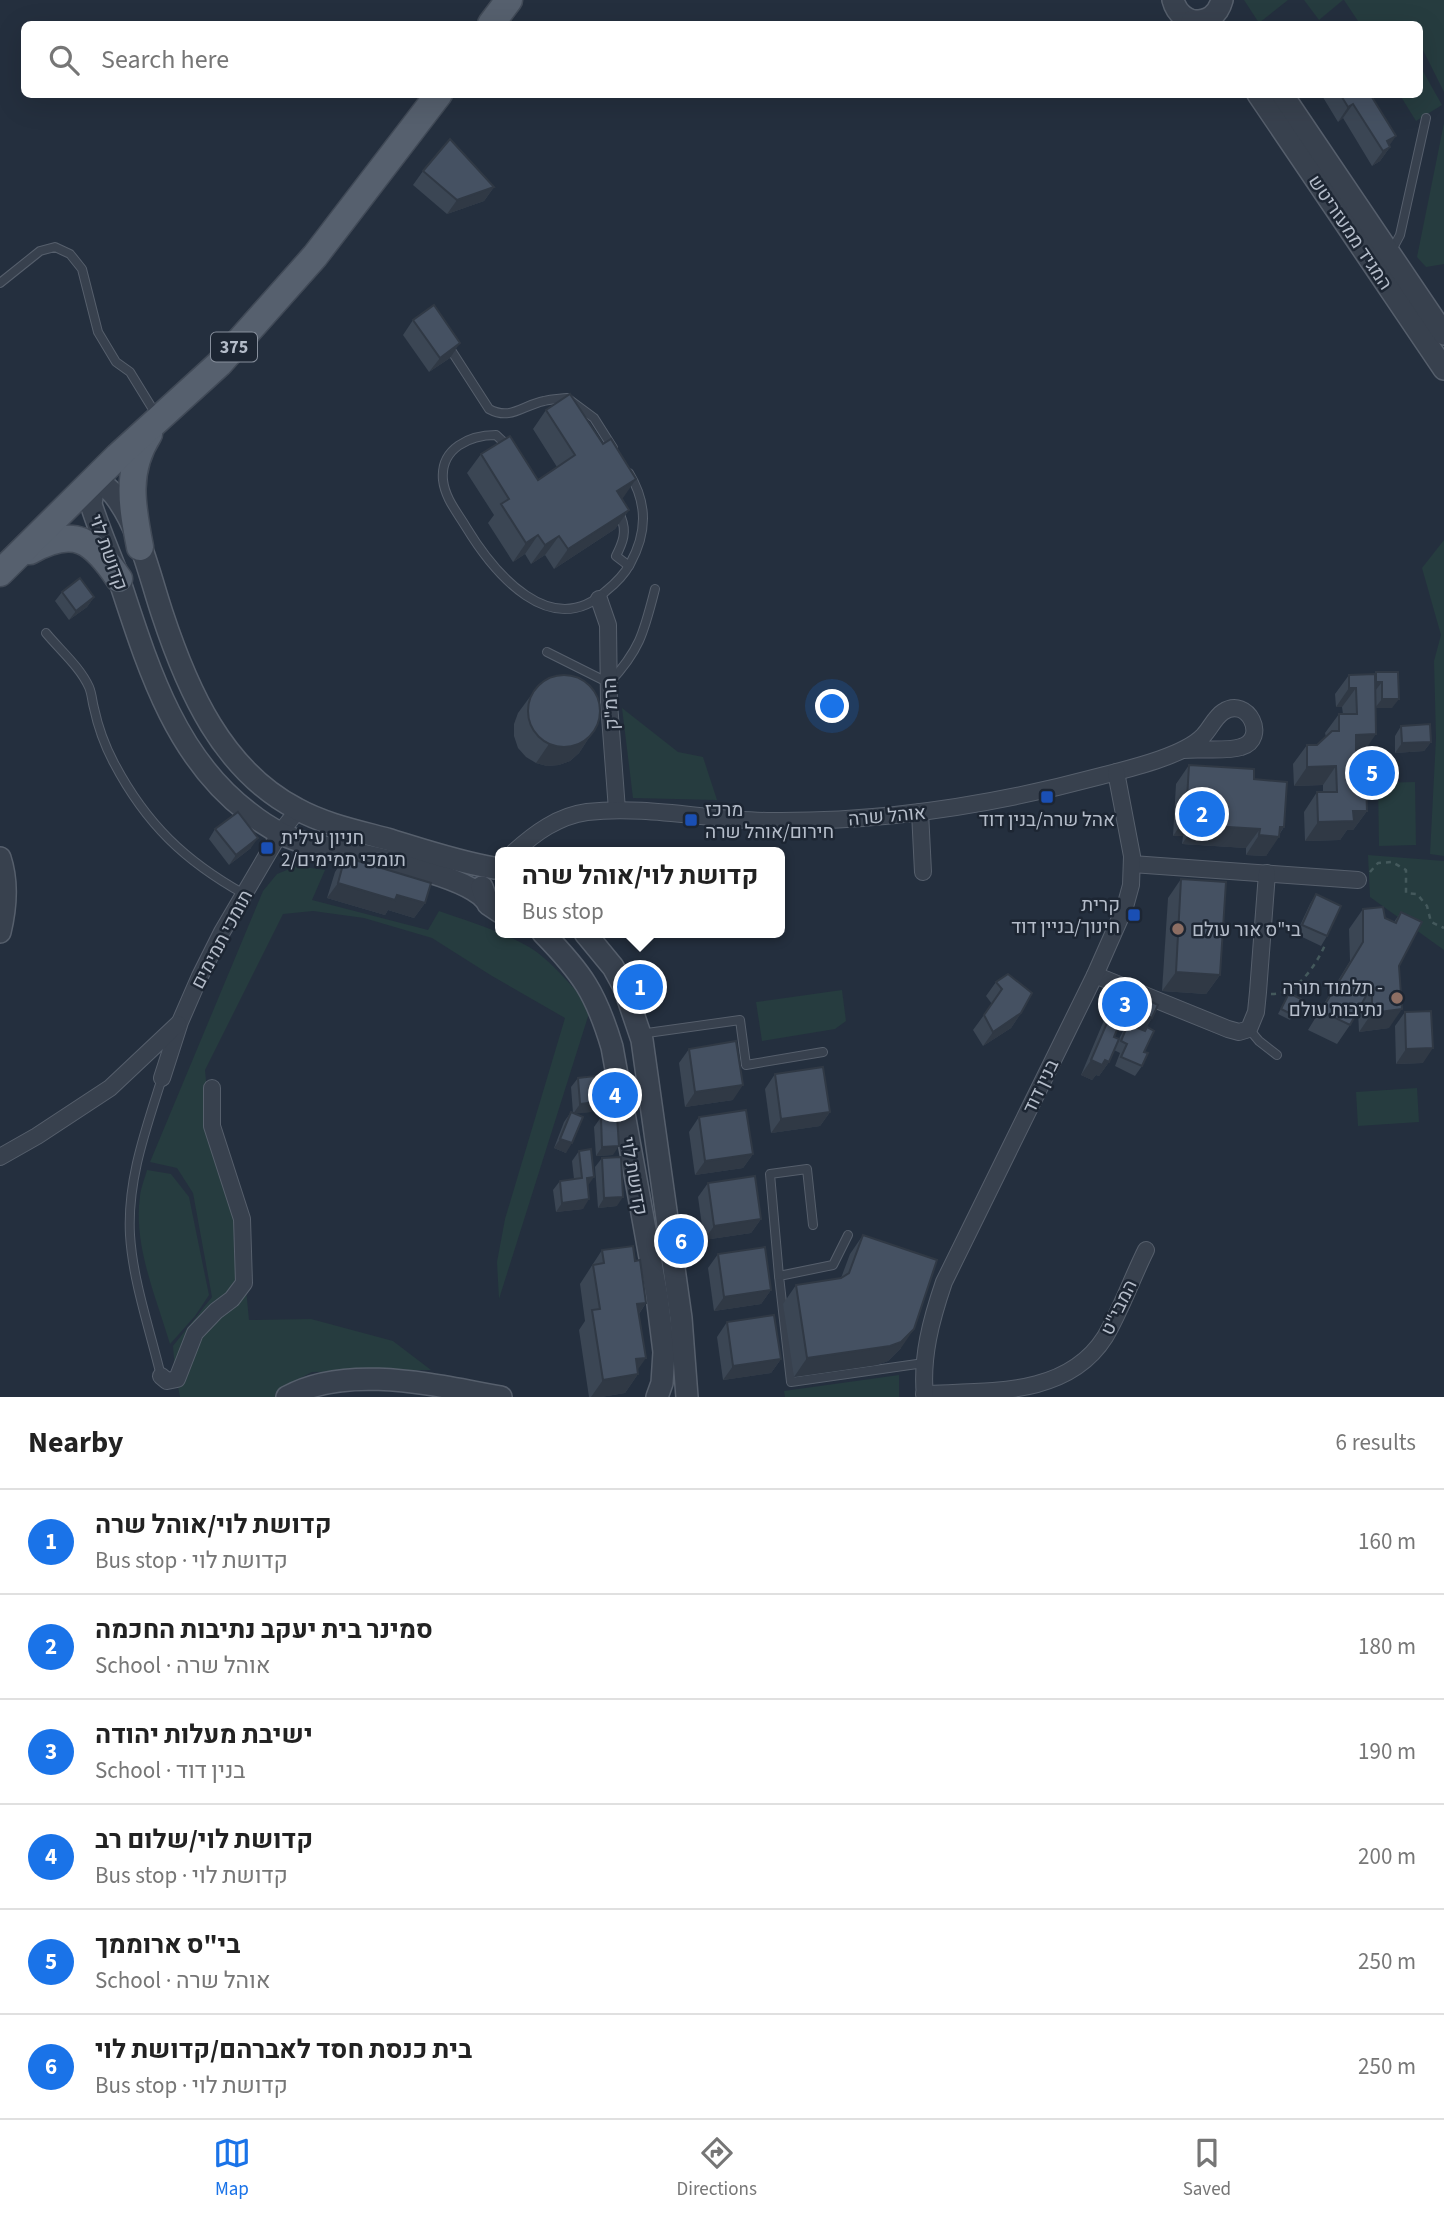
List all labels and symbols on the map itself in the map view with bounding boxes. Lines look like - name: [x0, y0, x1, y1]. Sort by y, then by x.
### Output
- street label: המגיד ממעזריטש: [1301, 170, 1398, 296]
- road number: 375: [211, 332, 257, 362]
- street label: קדושת לוי: [81, 511, 134, 594]
- street label: הרמ"ק: [597, 677, 626, 731]
- your location: [815, 689, 849, 723]
- pin: 5: [1349, 747, 1395, 799]
- pin: 2: [1179, 788, 1225, 840]
- marker: אהל שרה/בנין דוד: [1039, 789, 1055, 805]
- place label: מרכז חירום/אוהל שרה: [705, 797, 834, 846]
- street label: אוהל שרה: [847, 800, 927, 833]
- place label: אהל שרה/בנין דוד: [979, 807, 1115, 834]
- marker: מרכז חירום/אוהל שרה: [683, 812, 699, 828]
- place label: חניון עילית 2/תומכי תמימים: [281, 825, 406, 874]
- marker: חניון עילית 2/תומכי תמימים: [259, 840, 275, 856]
- street label: תומכי תמימים: [185, 885, 260, 994]
- place label: קרית חינוך/בניין דוד: [1011, 892, 1120, 941]
- marker: קרית חינוך/בניין דוד: [1126, 907, 1142, 923]
- place label: בי"ס אור עולם: [1192, 917, 1301, 944]
- marker: בי"ס אור עולם: [1170, 921, 1186, 937]
- pin: 1: [617, 961, 663, 1013]
- place label: תלמוד תורה - נתיבות עולם: [1282, 975, 1383, 1024]
- pin: 3: [1102, 978, 1148, 1030]
- marker: תלמוד תורה - נתיבות עולם: [1389, 990, 1405, 1006]
- street label: בנין דוד: [1017, 1055, 1066, 1118]
- pin: 4: [592, 1069, 638, 1121]
- street label: קדושת לוי: [613, 1135, 654, 1218]
- pin: 6: [658, 1215, 704, 1267]
- street label: המבי"ט: [1094, 1275, 1144, 1340]

